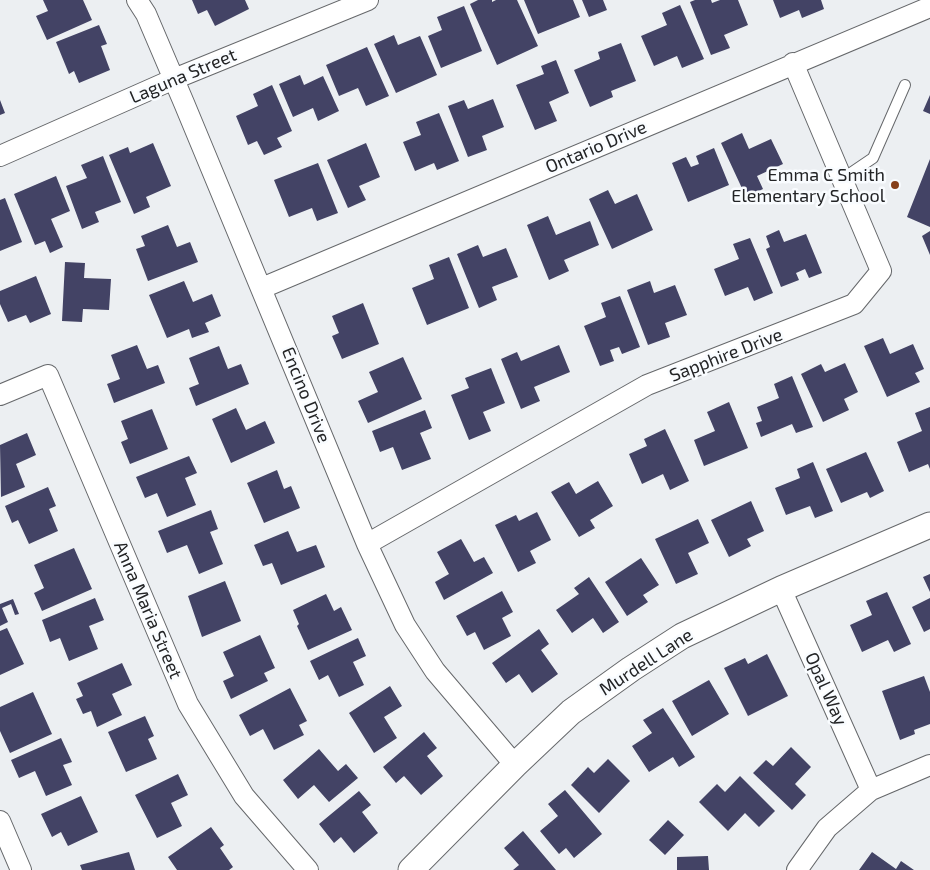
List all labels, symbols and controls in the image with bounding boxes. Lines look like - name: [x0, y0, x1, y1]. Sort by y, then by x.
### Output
- street label: Laguna Street: [126, 44, 240, 108]
- street label: Ontario Drive: [542, 116, 650, 178]
- place label: Emma C Smith Elementary School: [731, 164, 885, 206]
- marker: Emma C Smith Elementary School: [889, 179, 901, 191]
- street label: Sapphire Drive: [666, 324, 786, 386]
- street label: Encino Drive: [277, 344, 335, 446]
- street label: Anna Maria Street: [109, 538, 187, 682]
- street label: Murdell Lane: [595, 624, 697, 700]
- street label: Opal Way: [800, 649, 852, 729]

